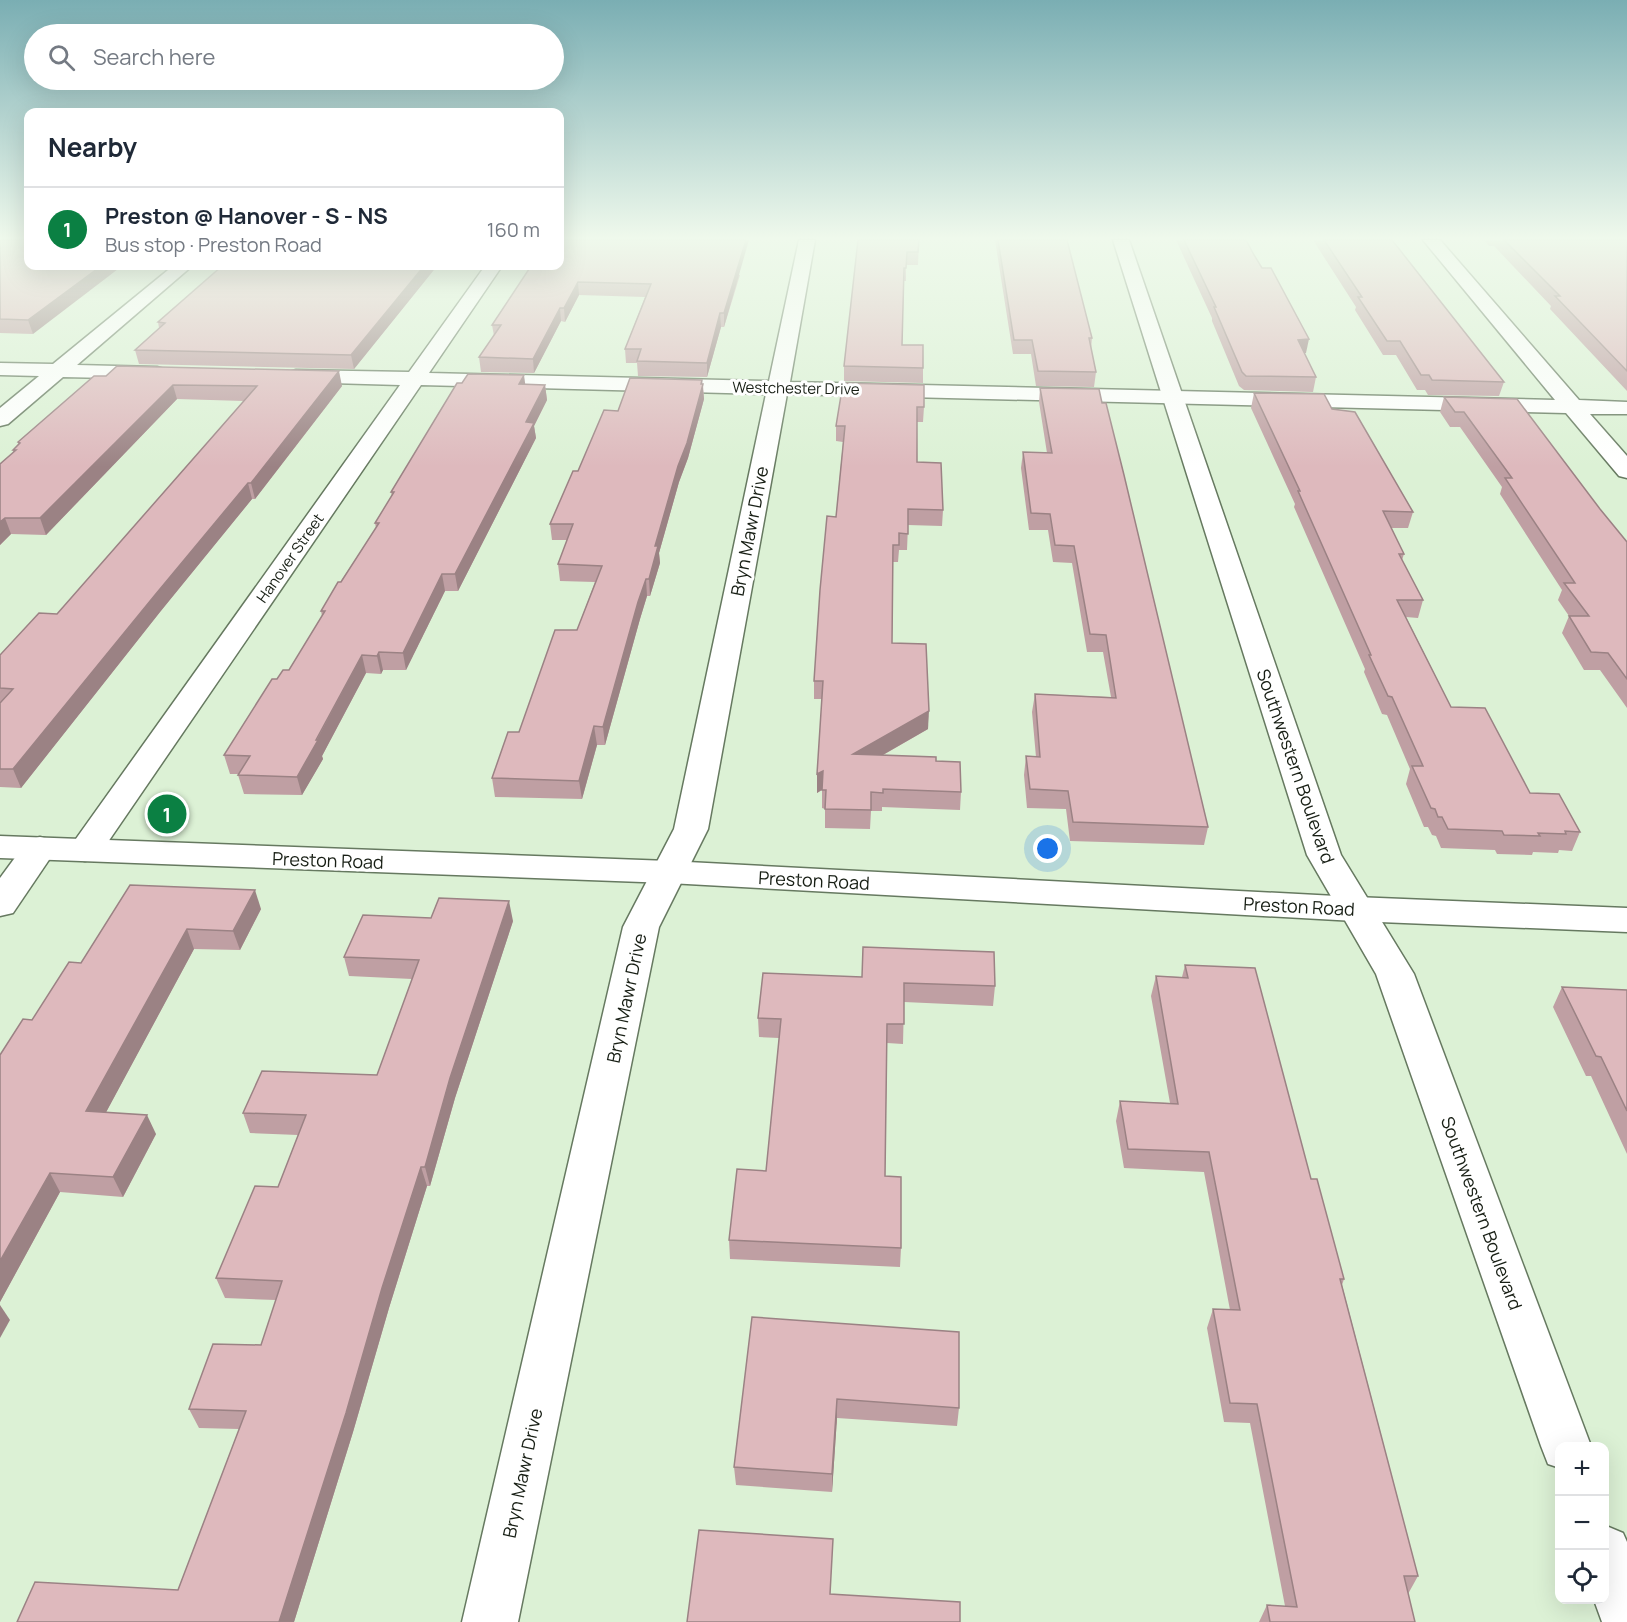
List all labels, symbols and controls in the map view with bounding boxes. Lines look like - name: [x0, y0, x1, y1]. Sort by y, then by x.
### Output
- search box: [24, 24, 564, 90]
- icon: search: [45, 41, 78, 74]
- text: Search here: [93, 42, 215, 72]
- text: Nearby: [48, 129, 137, 165]
- text: Preston @ Hanover - S - NS: [105, 201, 388, 231]
- text: 1: [63, 216, 72, 243]
- text: 160 m: [487, 216, 540, 243]
- text: Bus stop · Preston Road: [105, 231, 322, 258]
- street label: Westchester Drive: [732, 376, 860, 400]
- street label: Bryn Mawr Drive: [725, 464, 773, 598]
- street label: Hanover Street: [251, 509, 329, 607]
- street label: Southwestern Boulevard: [1251, 666, 1341, 866]
- pin: 1: [148, 792, 186, 836]
- your location: [1033, 834, 1062, 863]
- street label: Preston Road: [272, 846, 384, 874]
- street label: Preston Road: [758, 865, 870, 895]
- street label: Preston Road: [1243, 891, 1355, 921]
- street label: Bryn Mawr Drive: [601, 931, 651, 1065]
- street label: Southwestern Boulevard: [1436, 1113, 1528, 1313]
- street label: Bryn Mawr Drive: [497, 1406, 547, 1540]
- map controls: [1555, 1442, 1609, 1604]
- button: +: [1555, 1442, 1609, 1496]
- button: −: [1555, 1496, 1609, 1550]
- button: locate: [1555, 1550, 1609, 1604]

